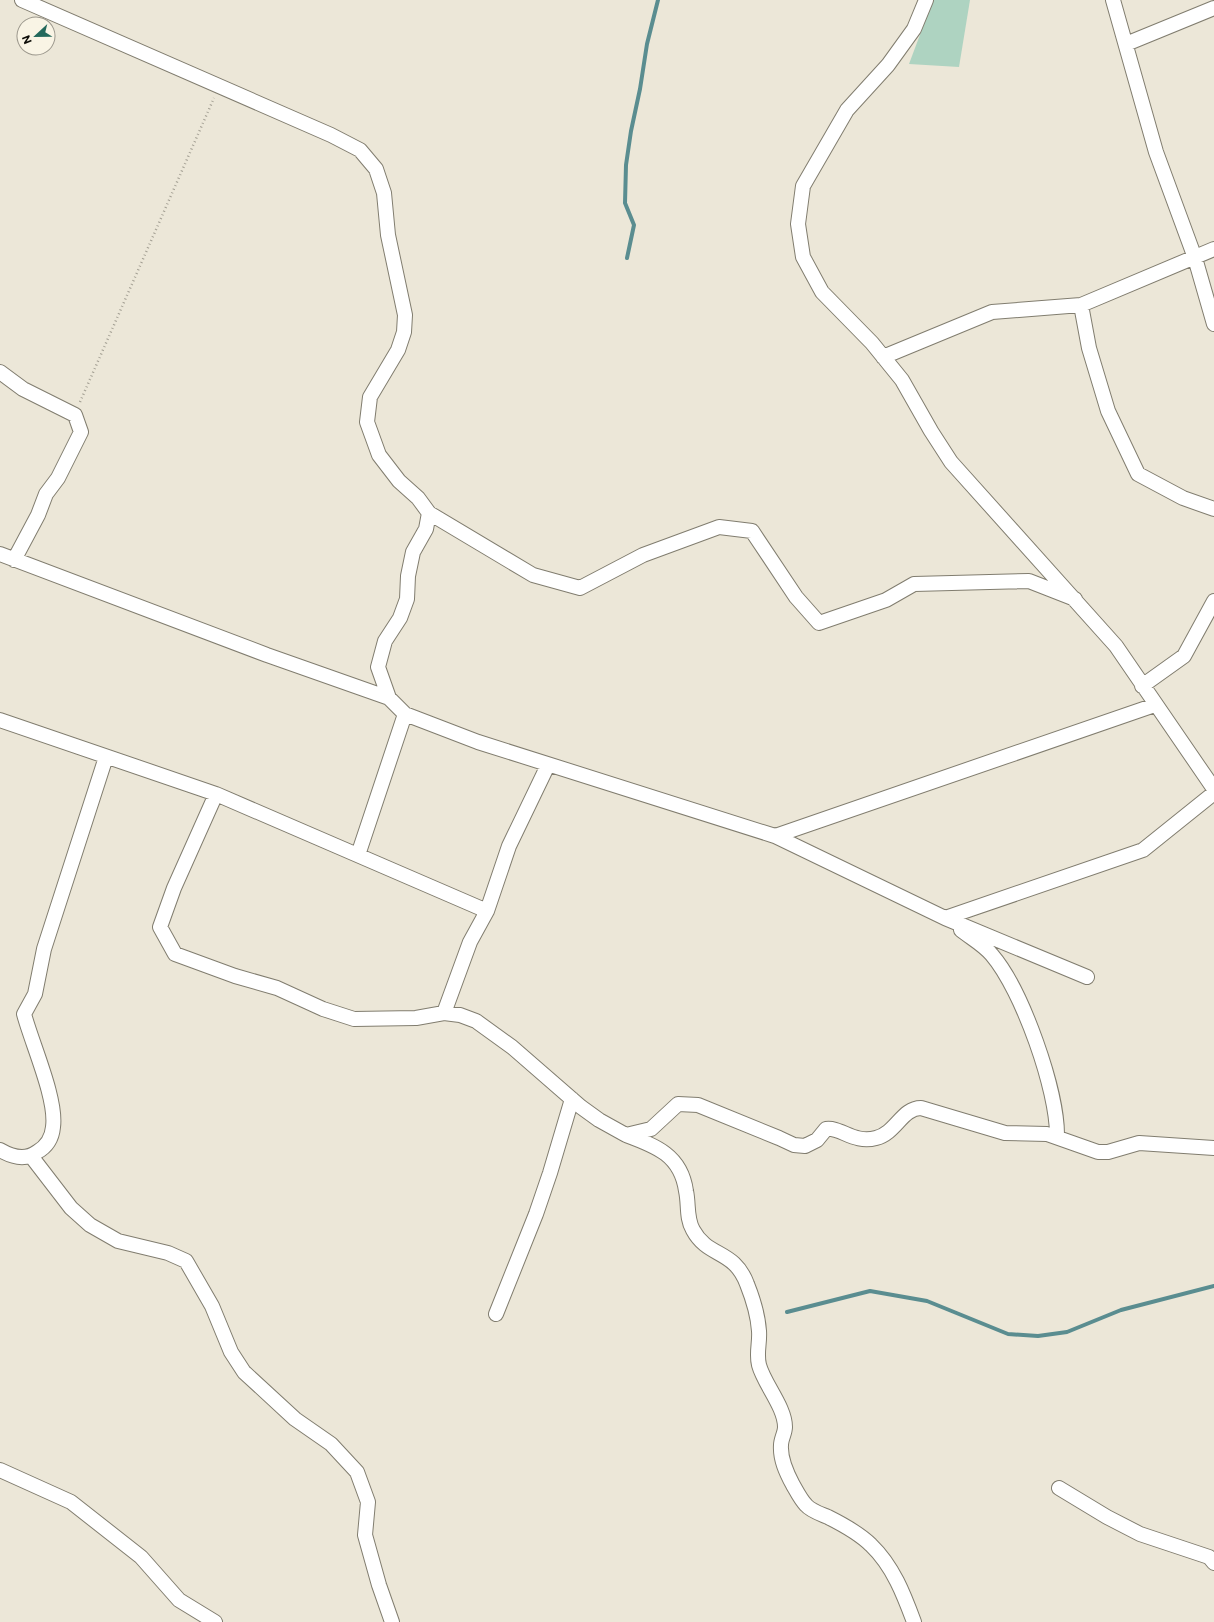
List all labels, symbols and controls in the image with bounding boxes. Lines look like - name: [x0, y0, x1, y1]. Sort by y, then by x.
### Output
- north arrow: [16, 16, 56, 56]
- text: N: [19, 34, 34, 46]

